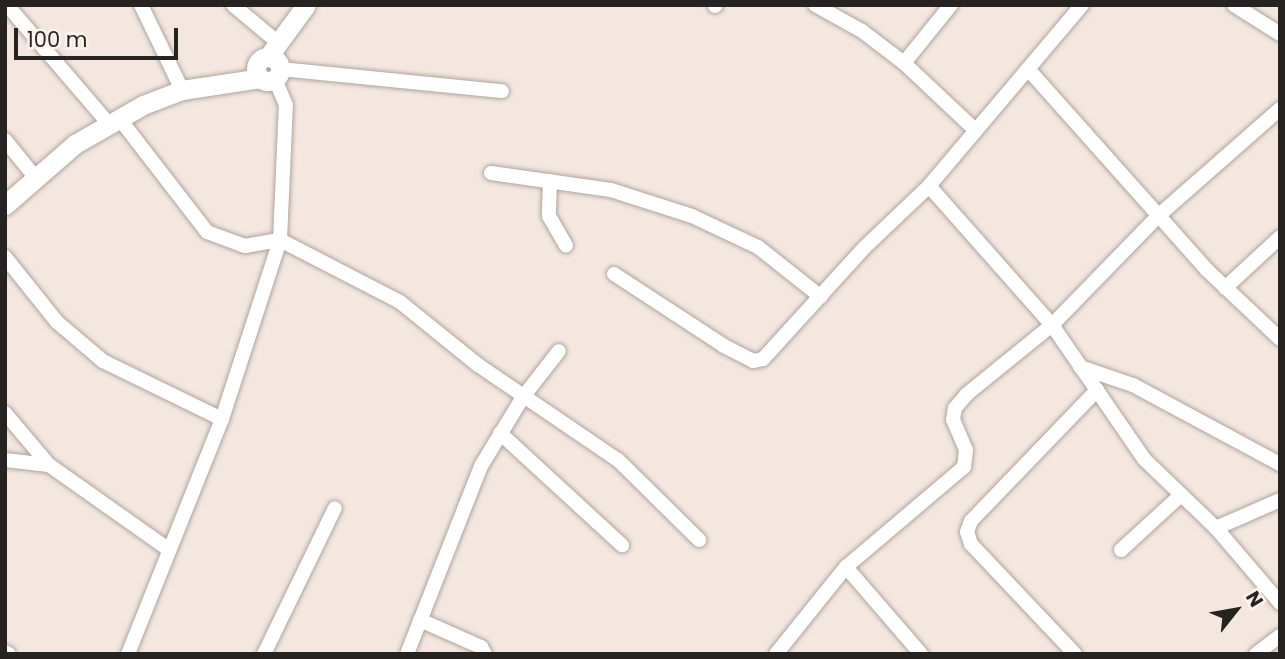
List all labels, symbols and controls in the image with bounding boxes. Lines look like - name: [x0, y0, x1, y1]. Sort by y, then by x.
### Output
- scale bar: [18, 14, 182, 58]
- text: 100 m: [27, 25, 87, 54]
- north arrow: [1201, 575, 1271, 645]
- text: N: [1239, 586, 1270, 612]

